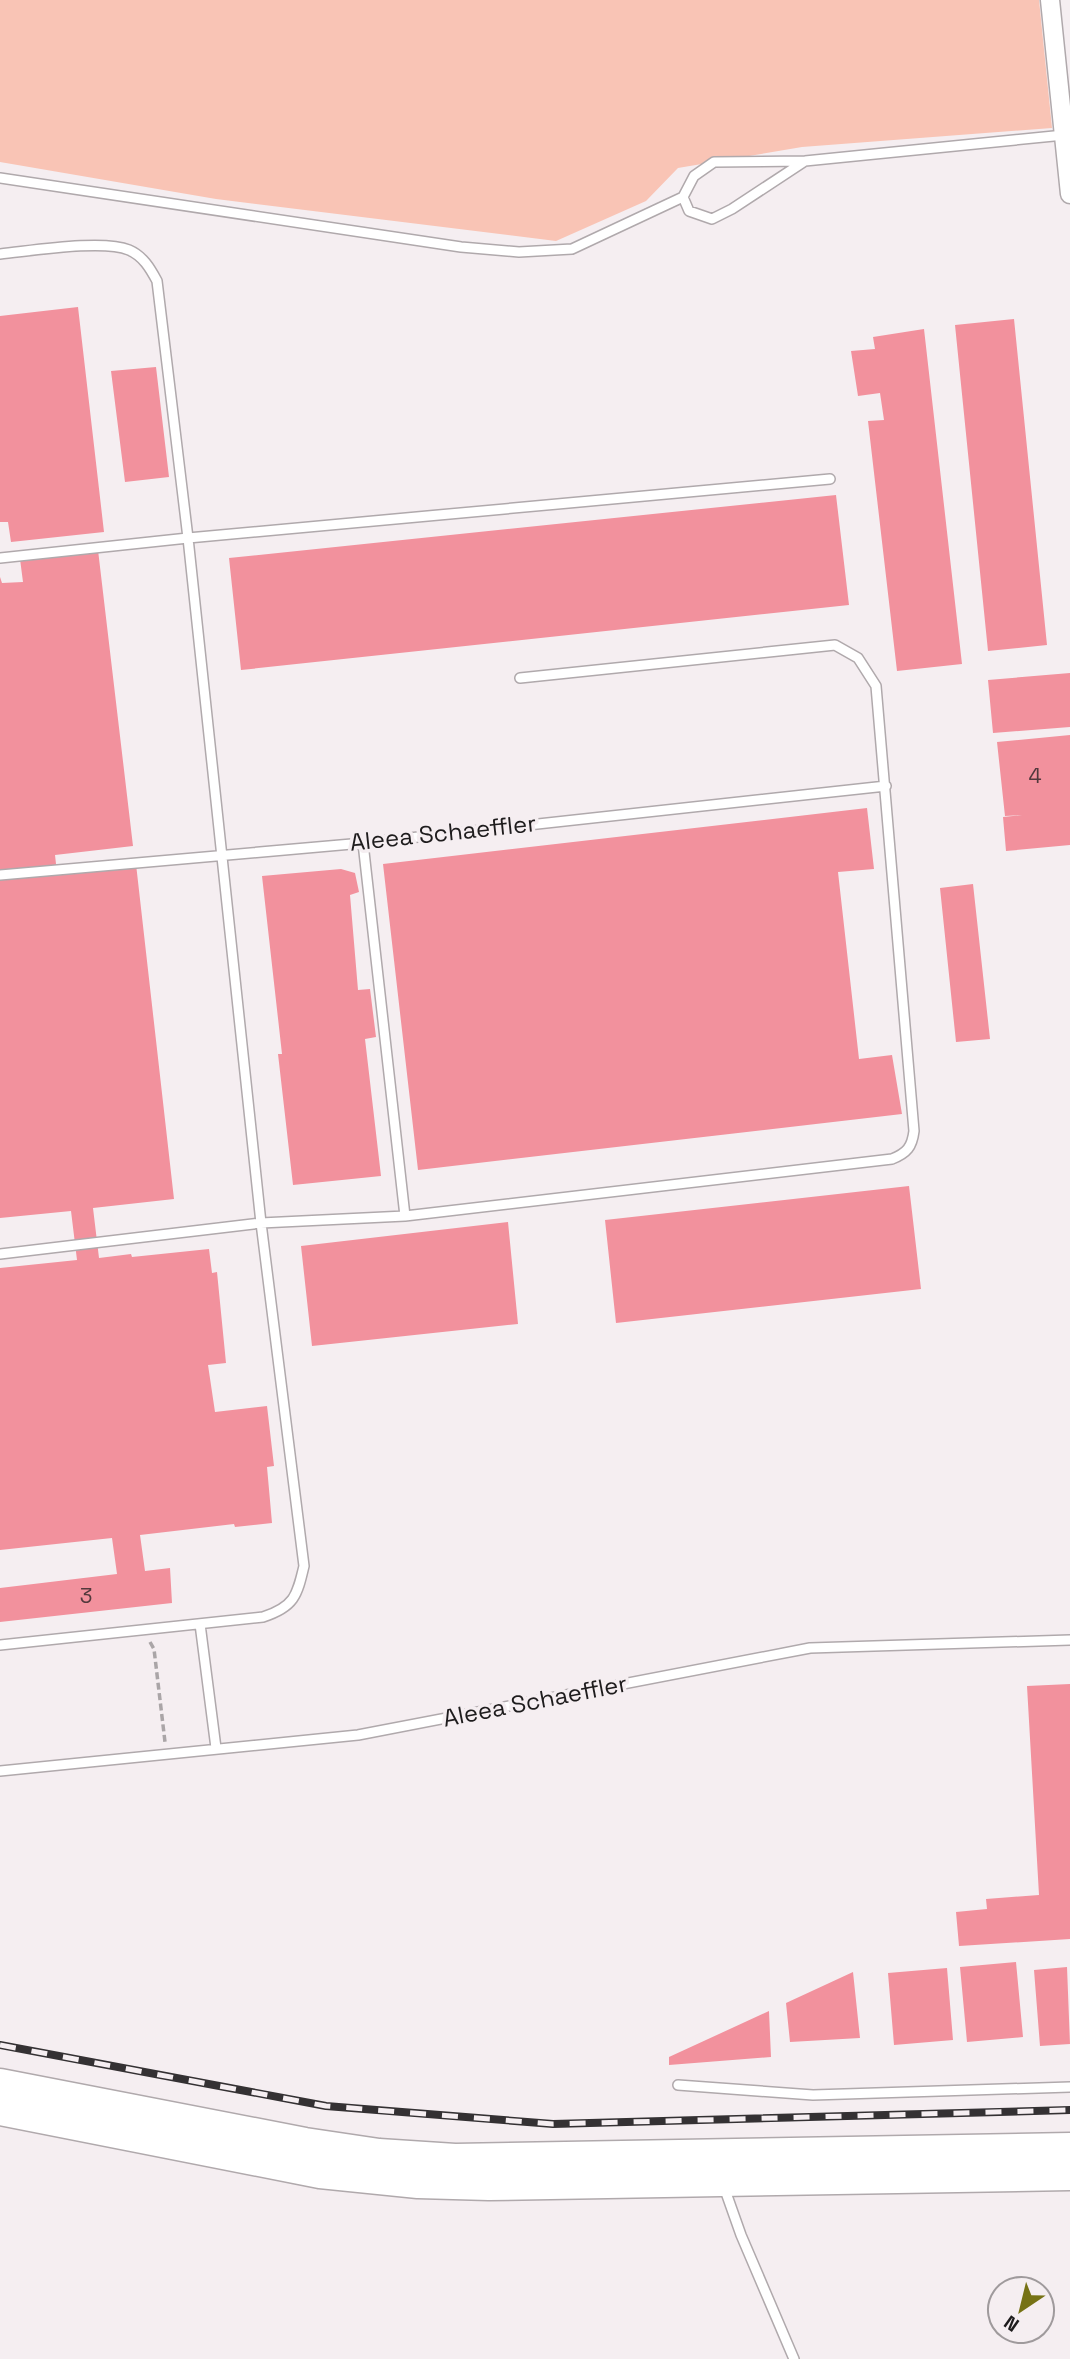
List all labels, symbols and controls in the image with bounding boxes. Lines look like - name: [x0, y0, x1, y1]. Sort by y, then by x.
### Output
- house number: 4: [1028, 762, 1042, 789]
- street label: Aleea Schaeffler: [348, 807, 538, 858]
- house number: 3: [80, 1582, 92, 1609]
- street label: Aleea Schaeffler: [440, 1667, 630, 1734]
- north arrow: [986, 2275, 1056, 2345]
- text: N: [999, 2310, 1024, 2337]

